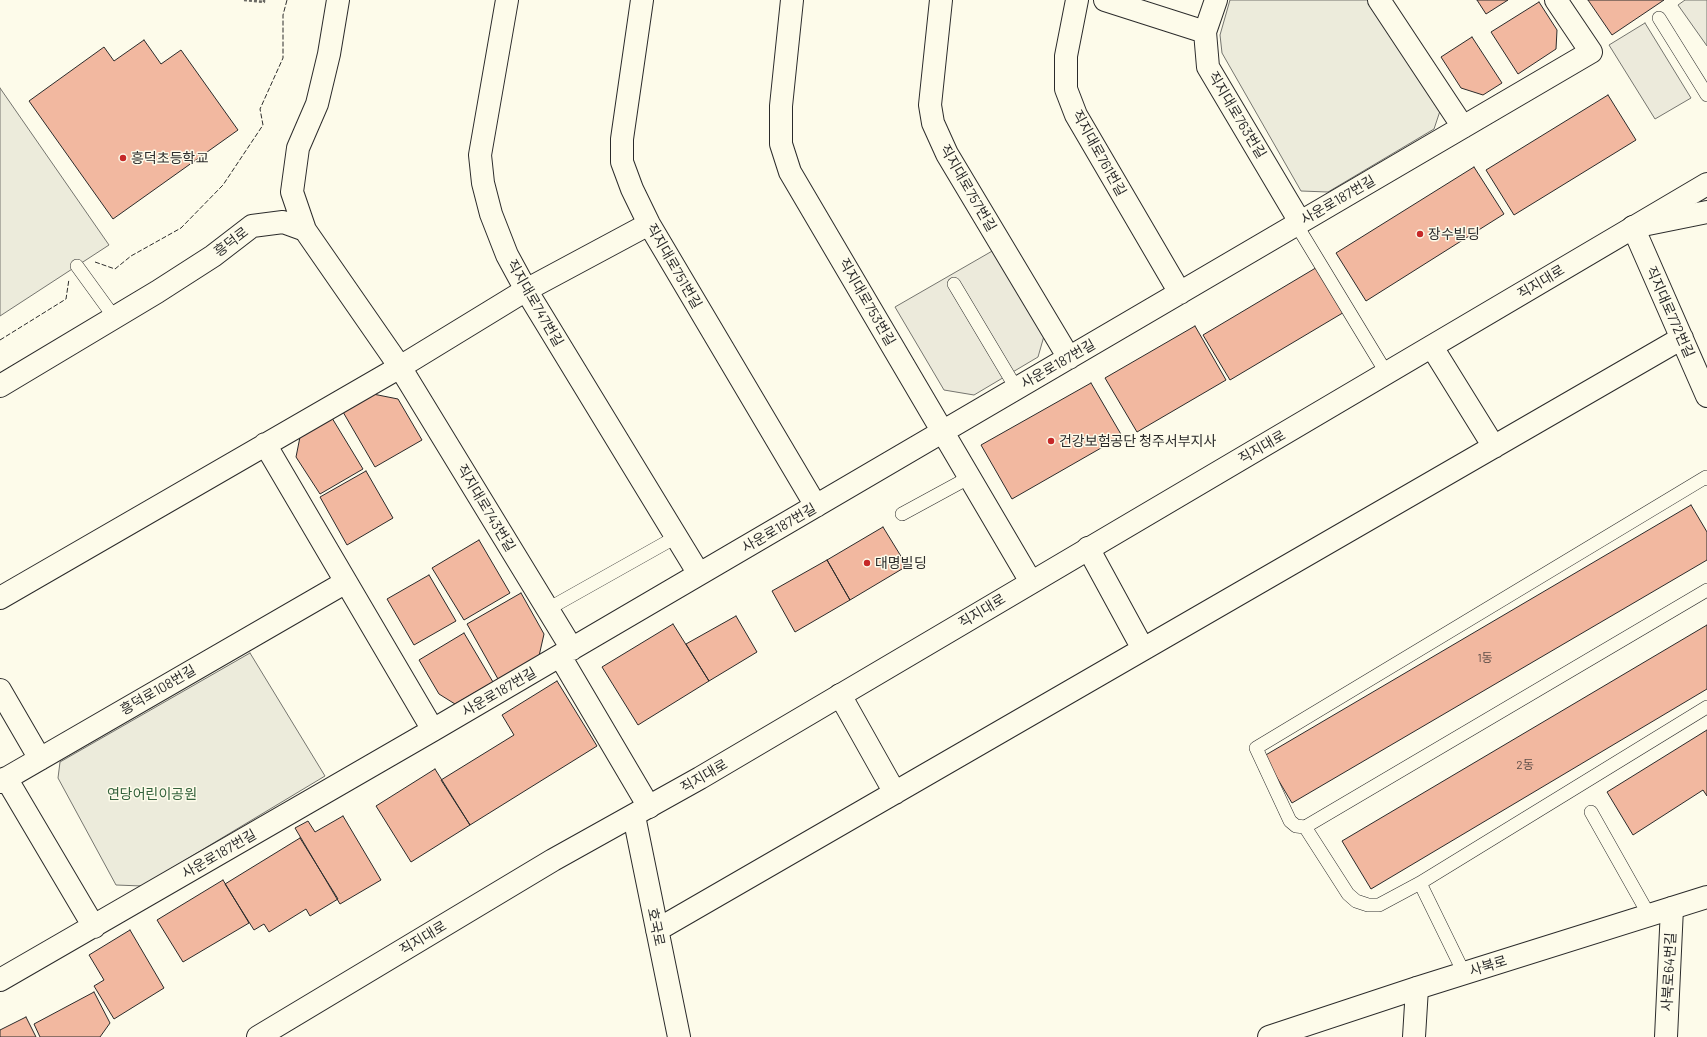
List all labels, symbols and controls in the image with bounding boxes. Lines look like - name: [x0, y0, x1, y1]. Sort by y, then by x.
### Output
- street label: 직지대로763번길: [1204, 69, 1270, 161]
- street label: 직지대로761번길: [1068, 107, 1130, 199]
- street label: 직지대로757번길: [936, 141, 1000, 235]
- place label: 흥덕초등학교: [131, 150, 208, 166]
- marker: 흥덕초등학교: [118, 153, 128, 163]
- street label: 사운로187번길: [1298, 172, 1378, 228]
- street label: 직지대로751번길: [643, 220, 705, 312]
- street label: 흥덕로: [211, 224, 251, 260]
- place label: 장수빌딩: [1428, 226, 1480, 242]
- marker: 장수빌딩: [1415, 229, 1425, 239]
- street label: 직지대로753번길: [835, 255, 899, 349]
- street label: 직지대로747번길: [503, 256, 567, 350]
- street label: 직지대로: [1515, 262, 1567, 302]
- street label: 직지대로772번길: [1642, 264, 1698, 360]
- street label: 사운로187번길: [1018, 336, 1098, 392]
- street label: 직지대로: [1235, 427, 1289, 467]
- place label: 건강보험공단 청주서부지사: [1059, 433, 1216, 449]
- marker: 건강보험공단 청주서부지사: [1046, 436, 1056, 446]
- street label: 직지대로743번길: [453, 461, 519, 555]
- street label: 사운로187번길: [739, 500, 819, 556]
- place label: 대명빌딩: [875, 555, 927, 571]
- marker: 대명빌딩: [862, 558, 872, 568]
- street label: 직지대로: [956, 591, 1008, 631]
- house number: 1동: [1477, 651, 1493, 665]
- street label: 흥덕로108번길: [117, 662, 199, 718]
- street label: 사운로187번길: [459, 664, 539, 720]
- street label: 직지대로: [677, 756, 731, 796]
- house number: 2동: [1516, 758, 1534, 772]
- park label: 연당어린이공원: [107, 786, 197, 802]
- street label: 사운로187번길: [179, 826, 259, 882]
- street label: 호국로: [644, 906, 668, 948]
- street label: 직지대로: [397, 918, 449, 958]
- street label: 사북로64번길: [1659, 932, 1679, 1012]
- street label: 사북로: [1467, 952, 1509, 980]

